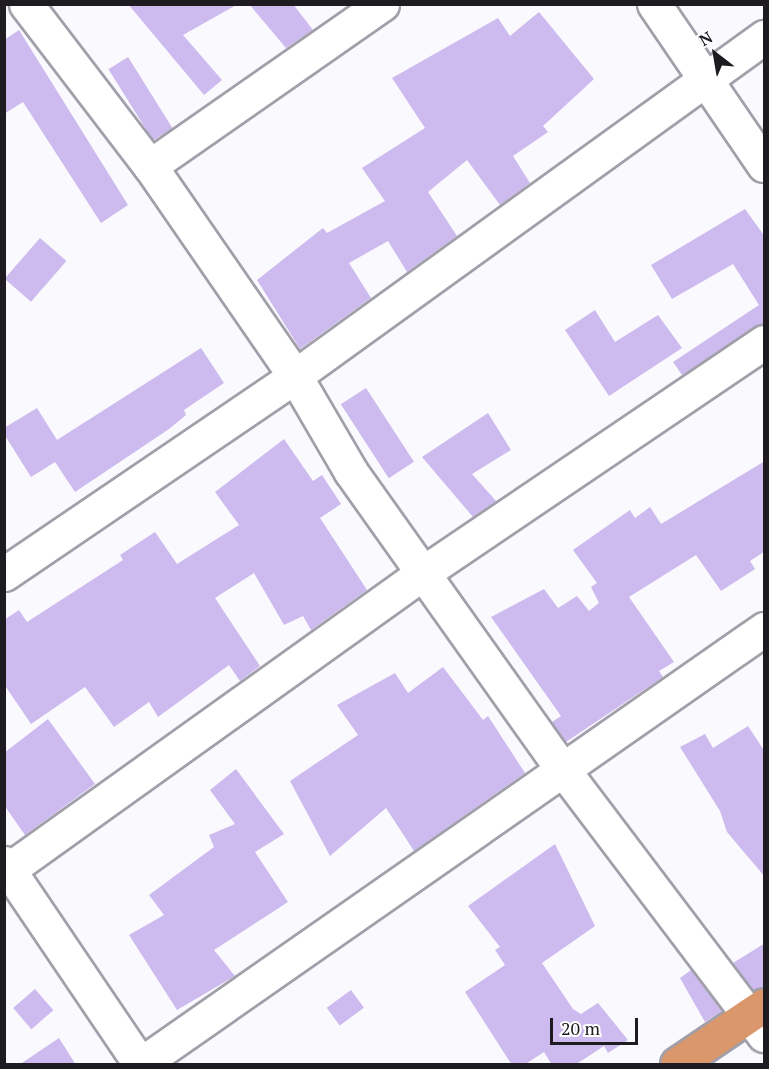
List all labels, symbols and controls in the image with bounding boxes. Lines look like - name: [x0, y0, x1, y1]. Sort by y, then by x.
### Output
- north arrow: [685, 24, 745, 84]
- text: N: [695, 26, 717, 51]
- scale bar: [553, 1006, 642, 1044]
- text: 20 m: [561, 1016, 600, 1040]

